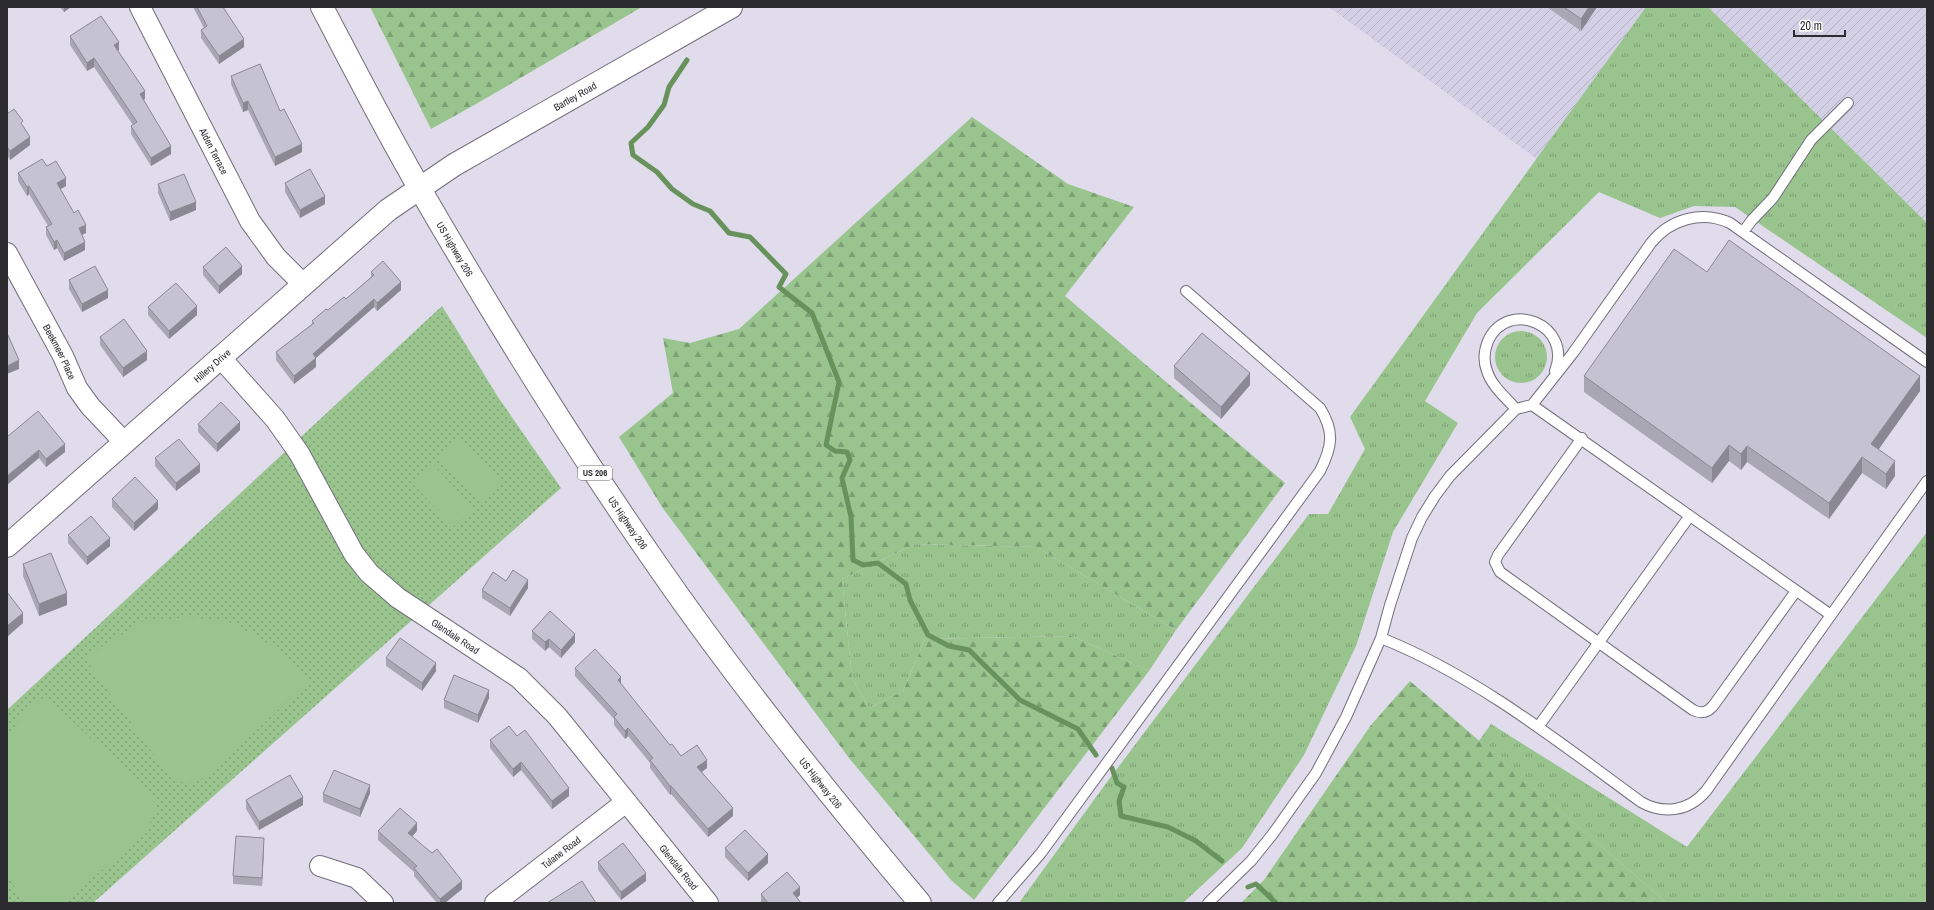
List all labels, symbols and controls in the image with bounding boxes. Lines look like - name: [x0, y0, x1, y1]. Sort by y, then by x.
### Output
- scale bar: [1794, 12, 1845, 38]
- text: 20 m: [1800, 18, 1822, 34]
- street label: Bartley Road: [551, 79, 599, 113]
- street label: Alden Terrace: [196, 125, 232, 177]
- street label: US Highway 206: [434, 219, 477, 279]
- street label: Beekmeer Place: [40, 322, 79, 382]
- street label: Hillery Drive: [191, 345, 233, 385]
- road number: US 206: [578, 466, 612, 480]
- street label: US Highway 206: [605, 494, 651, 552]
- street label: Glendale Road: [429, 616, 482, 657]
- street label: US Highway 206: [797, 755, 846, 811]
- street label: Tulane Road: [538, 833, 583, 872]
- street label: Glendale Road: [657, 842, 701, 892]

